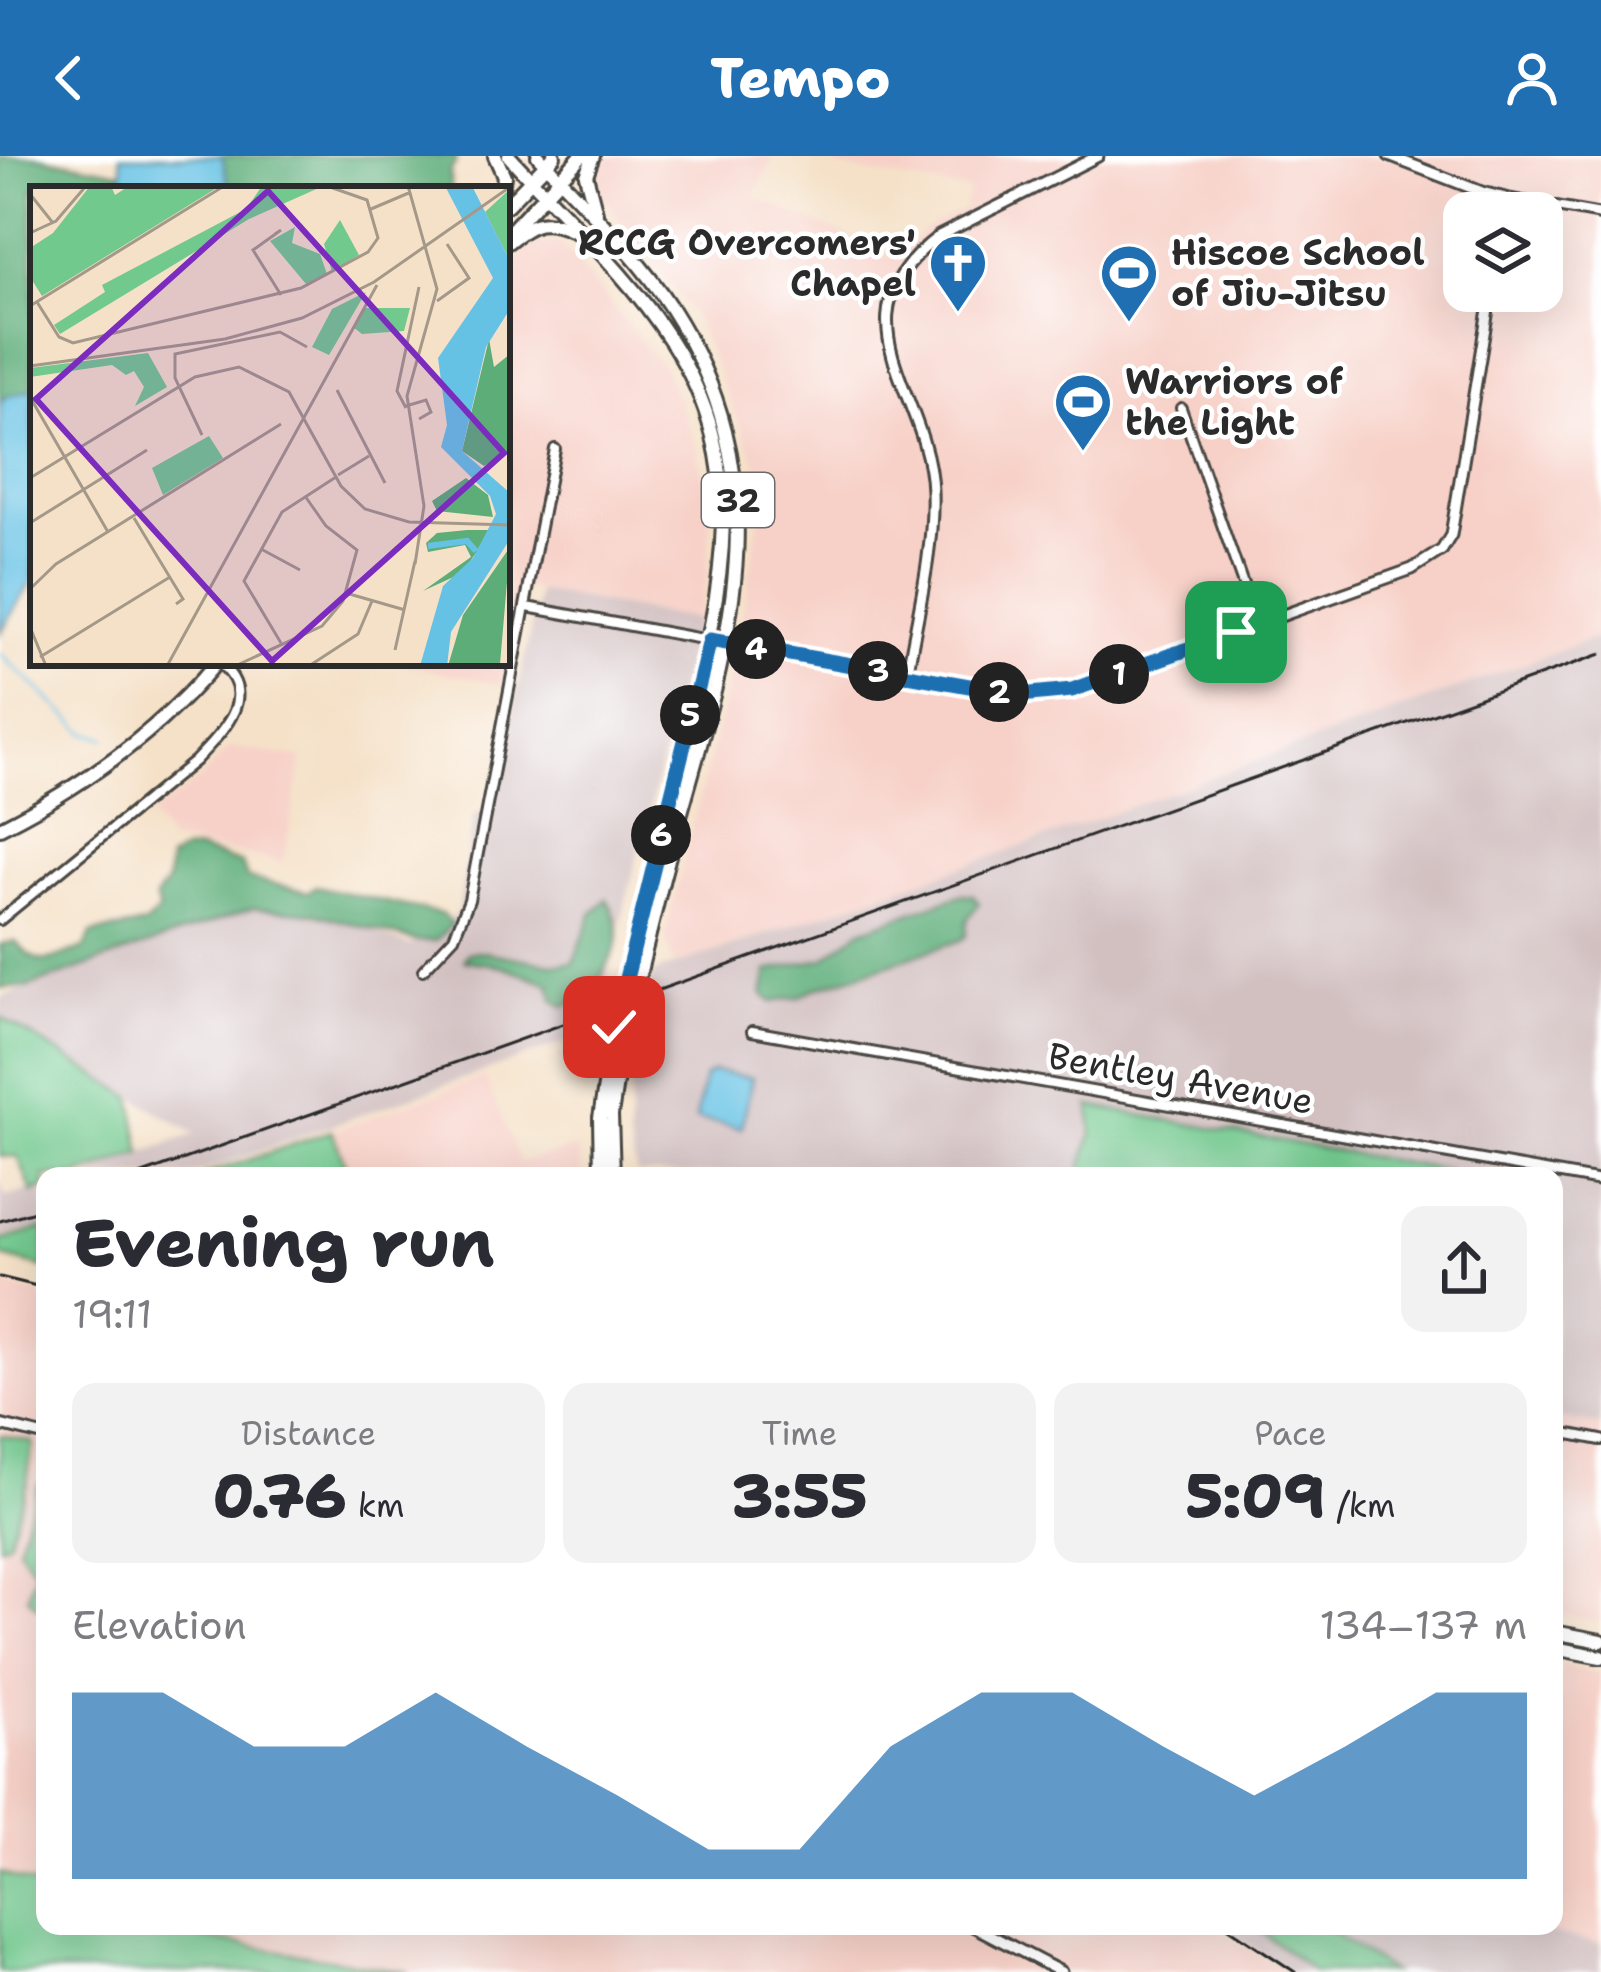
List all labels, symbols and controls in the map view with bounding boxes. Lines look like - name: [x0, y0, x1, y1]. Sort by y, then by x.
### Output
- text: Tempo: [710, 42, 891, 114]
- icon: back: [36, 45, 102, 111]
- icon: person: [1499, 45, 1565, 111]
- inset map: [30, 186, 510, 666]
- map controls: [1443, 192, 1563, 312]
- button: layers: [1443, 192, 1563, 312]
- place label: RCCG Overcomers' Chapel: [578, 218, 916, 308]
- place label: Hiscoe School of Jiu-Jitsu: [1171, 228, 1425, 318]
- church icon: RCCG Overcomers' Chapel: [927, 232, 989, 314]
- sports icon: Hiscoe School of Jiu-Jitsu: [1098, 242, 1160, 324]
- place label: Warriors of the Light: [1125, 357, 1344, 447]
- sports icon: Warriors of the Light: [1052, 371, 1114, 453]
- road number: 32: [702, 473, 774, 527]
- pin: [1185, 581, 1287, 683]
- icon: arrive: [1203, 599, 1269, 665]
- pin: 4: [726, 619, 786, 679]
- text: 4: [744, 626, 768, 671]
- pin: 3: [848, 641, 908, 701]
- pin: 1: [1089, 644, 1149, 704]
- text: 3: [866, 648, 890, 693]
- text: 1: [1111, 651, 1127, 696]
- pin: 2: [969, 662, 1029, 722]
- text: 2: [987, 669, 1011, 714]
- pin: 5: [660, 685, 720, 745]
- text: 5: [680, 692, 700, 737]
- pin: 6: [631, 805, 691, 865]
- text: 6: [649, 812, 673, 857]
- pin: [563, 976, 665, 1078]
- icon: check: [581, 994, 647, 1060]
- street label: Bentley Avenue: [1044, 1031, 1317, 1126]
- text: Evening run: [72, 1199, 495, 1287]
- button: share: [1401, 1206, 1527, 1332]
- text: 19:11: [72, 1288, 152, 1340]
- text: Distance: [241, 1411, 376, 1456]
- text: Time: [762, 1411, 837, 1456]
- text: Pace: [1254, 1411, 1327, 1456]
- text: 0.76: [213, 1456, 347, 1536]
- text: 3:55: [731, 1456, 868, 1536]
- text: 5:09: [1186, 1456, 1325, 1536]
- text: km: [347, 1483, 405, 1528]
- text: /km: [1325, 1483, 1395, 1528]
- text: Elevation: [72, 1599, 247, 1651]
- text: 134–137 m: [1320, 1599, 1527, 1651]

